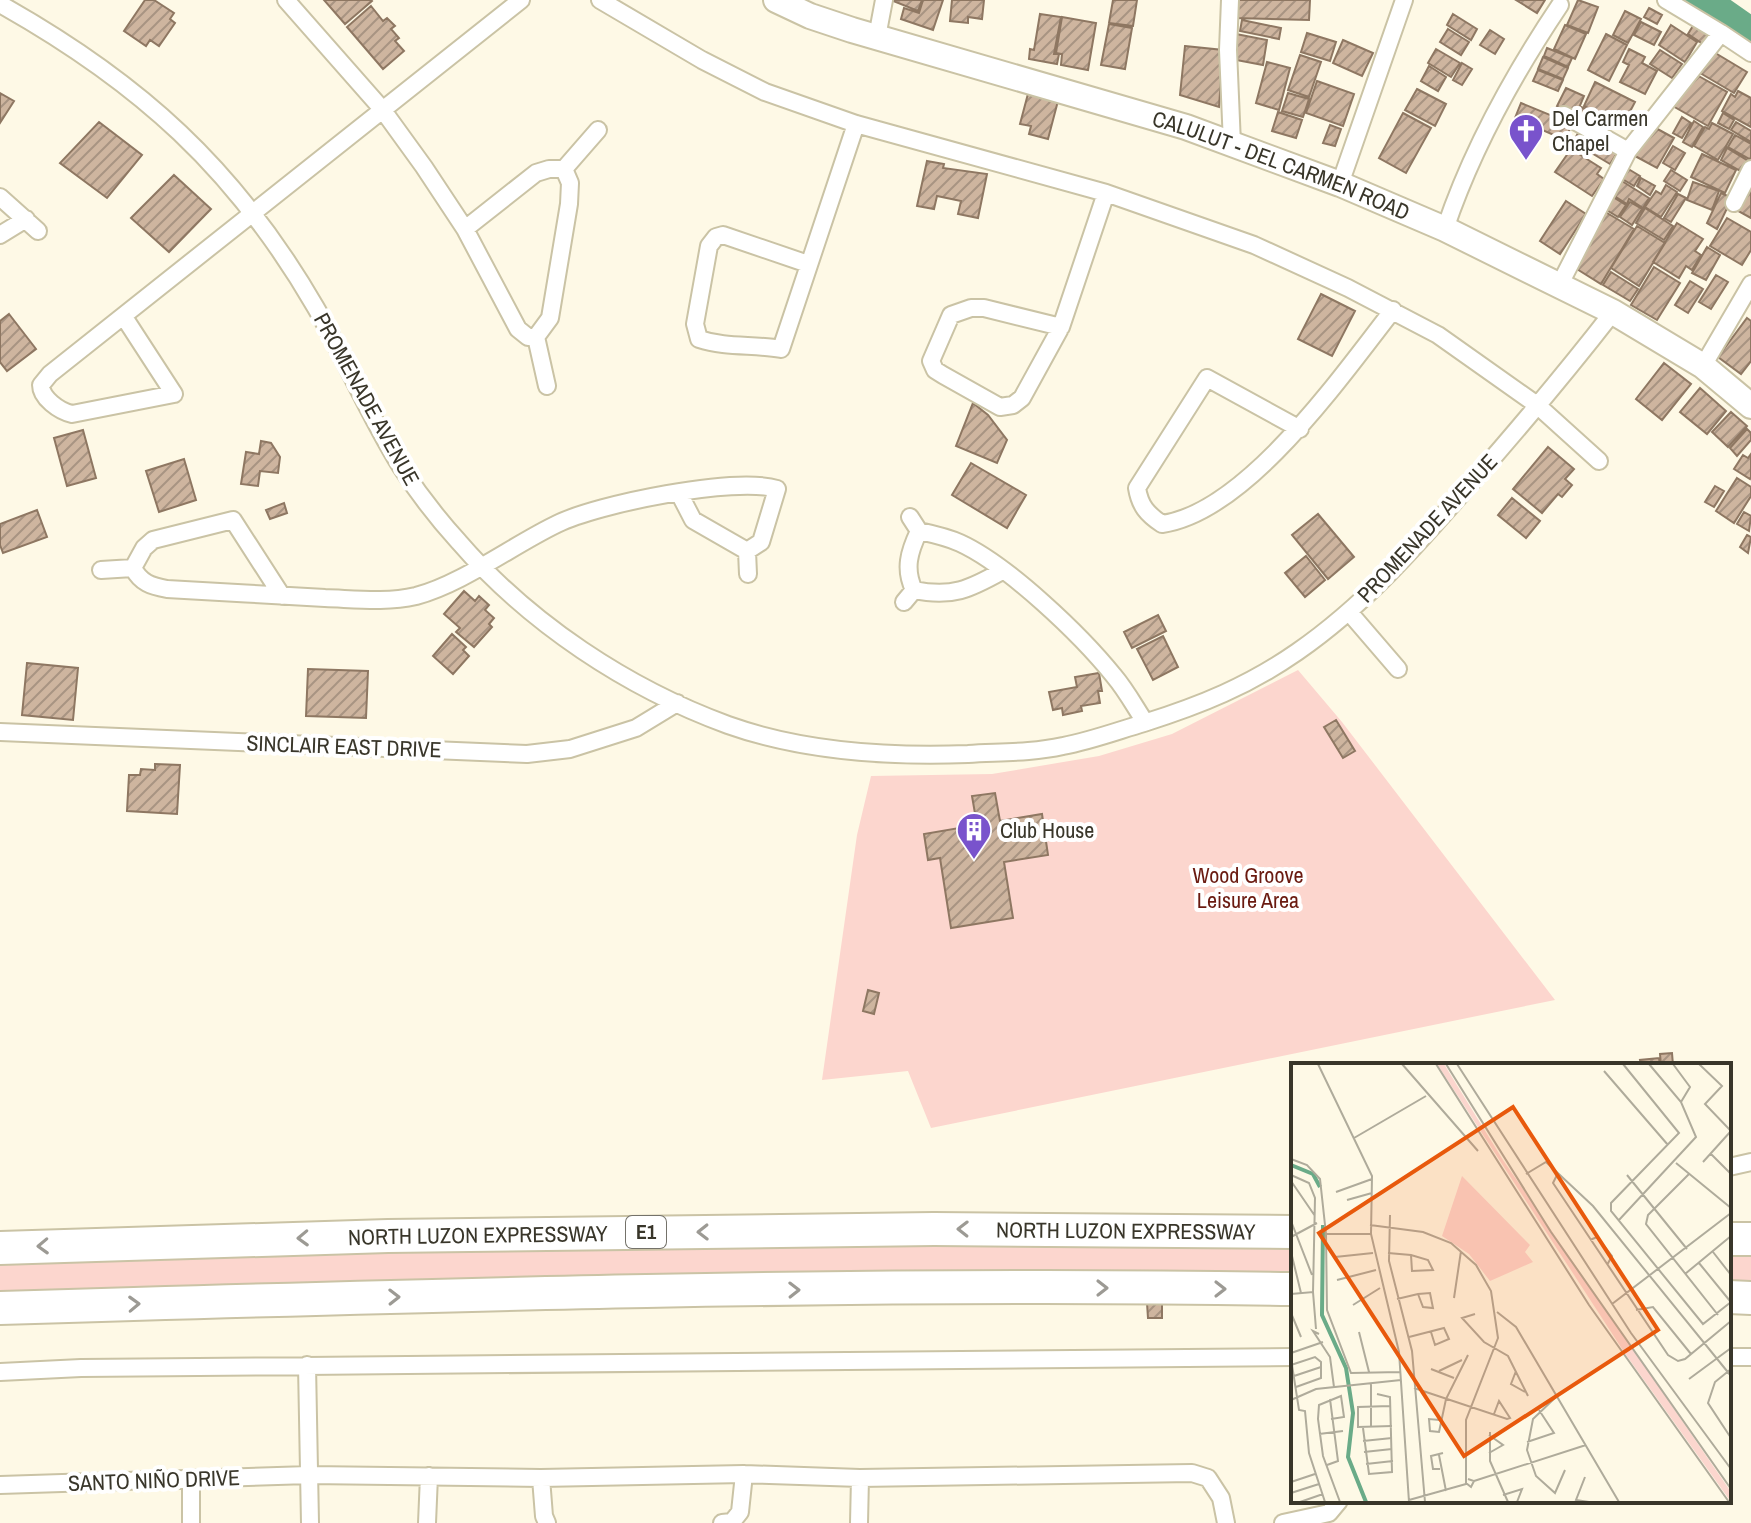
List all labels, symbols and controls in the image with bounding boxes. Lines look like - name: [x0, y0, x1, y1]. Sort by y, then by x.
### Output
- street label: CALULUT - DEL CARMEN ROAD: [1149, 103, 1414, 227]
- place label: Del Carmen Chapel: [1552, 103, 1648, 158]
- church icon: Del Carmen Chapel: [1507, 112, 1545, 162]
- street label: PROMENADE AVENUE: [307, 307, 427, 491]
- street label: PROMENADE AVENUE: [1350, 447, 1504, 609]
- street label: SINCLAIR EAST DRIVE: [246, 728, 442, 764]
- building icon: Club House: [955, 811, 993, 861]
- place label: Club House: [1000, 815, 1094, 845]
- park label: Wood Groove Leisure Area: [1193, 860, 1304, 915]
- inset map: [1291, 1063, 1731, 1503]
- street label: NORTH LUZON EXPRESSWAY: [996, 1215, 1256, 1247]
- road number: E1: [626, 1216, 666, 1248]
- street label: NORTH LUZON EXPRESSWAY: [348, 1218, 608, 1252]
- one-way arrow: [956, 1220, 969, 1238]
- one-way arrow: [696, 1223, 709, 1240]
- one-way arrow: [296, 1230, 309, 1247]
- one-way arrow: [36, 1238, 49, 1255]
- one-way arrow: [1096, 1279, 1109, 1297]
- one-way arrow: [1214, 1280, 1227, 1297]
- one-way arrow: [788, 1281, 801, 1299]
- one-way arrow: [388, 1288, 401, 1305]
- one-way arrow: [128, 1296, 141, 1313]
- street label: SANTO NIÑO DRIVE: [67, 1462, 241, 1498]

